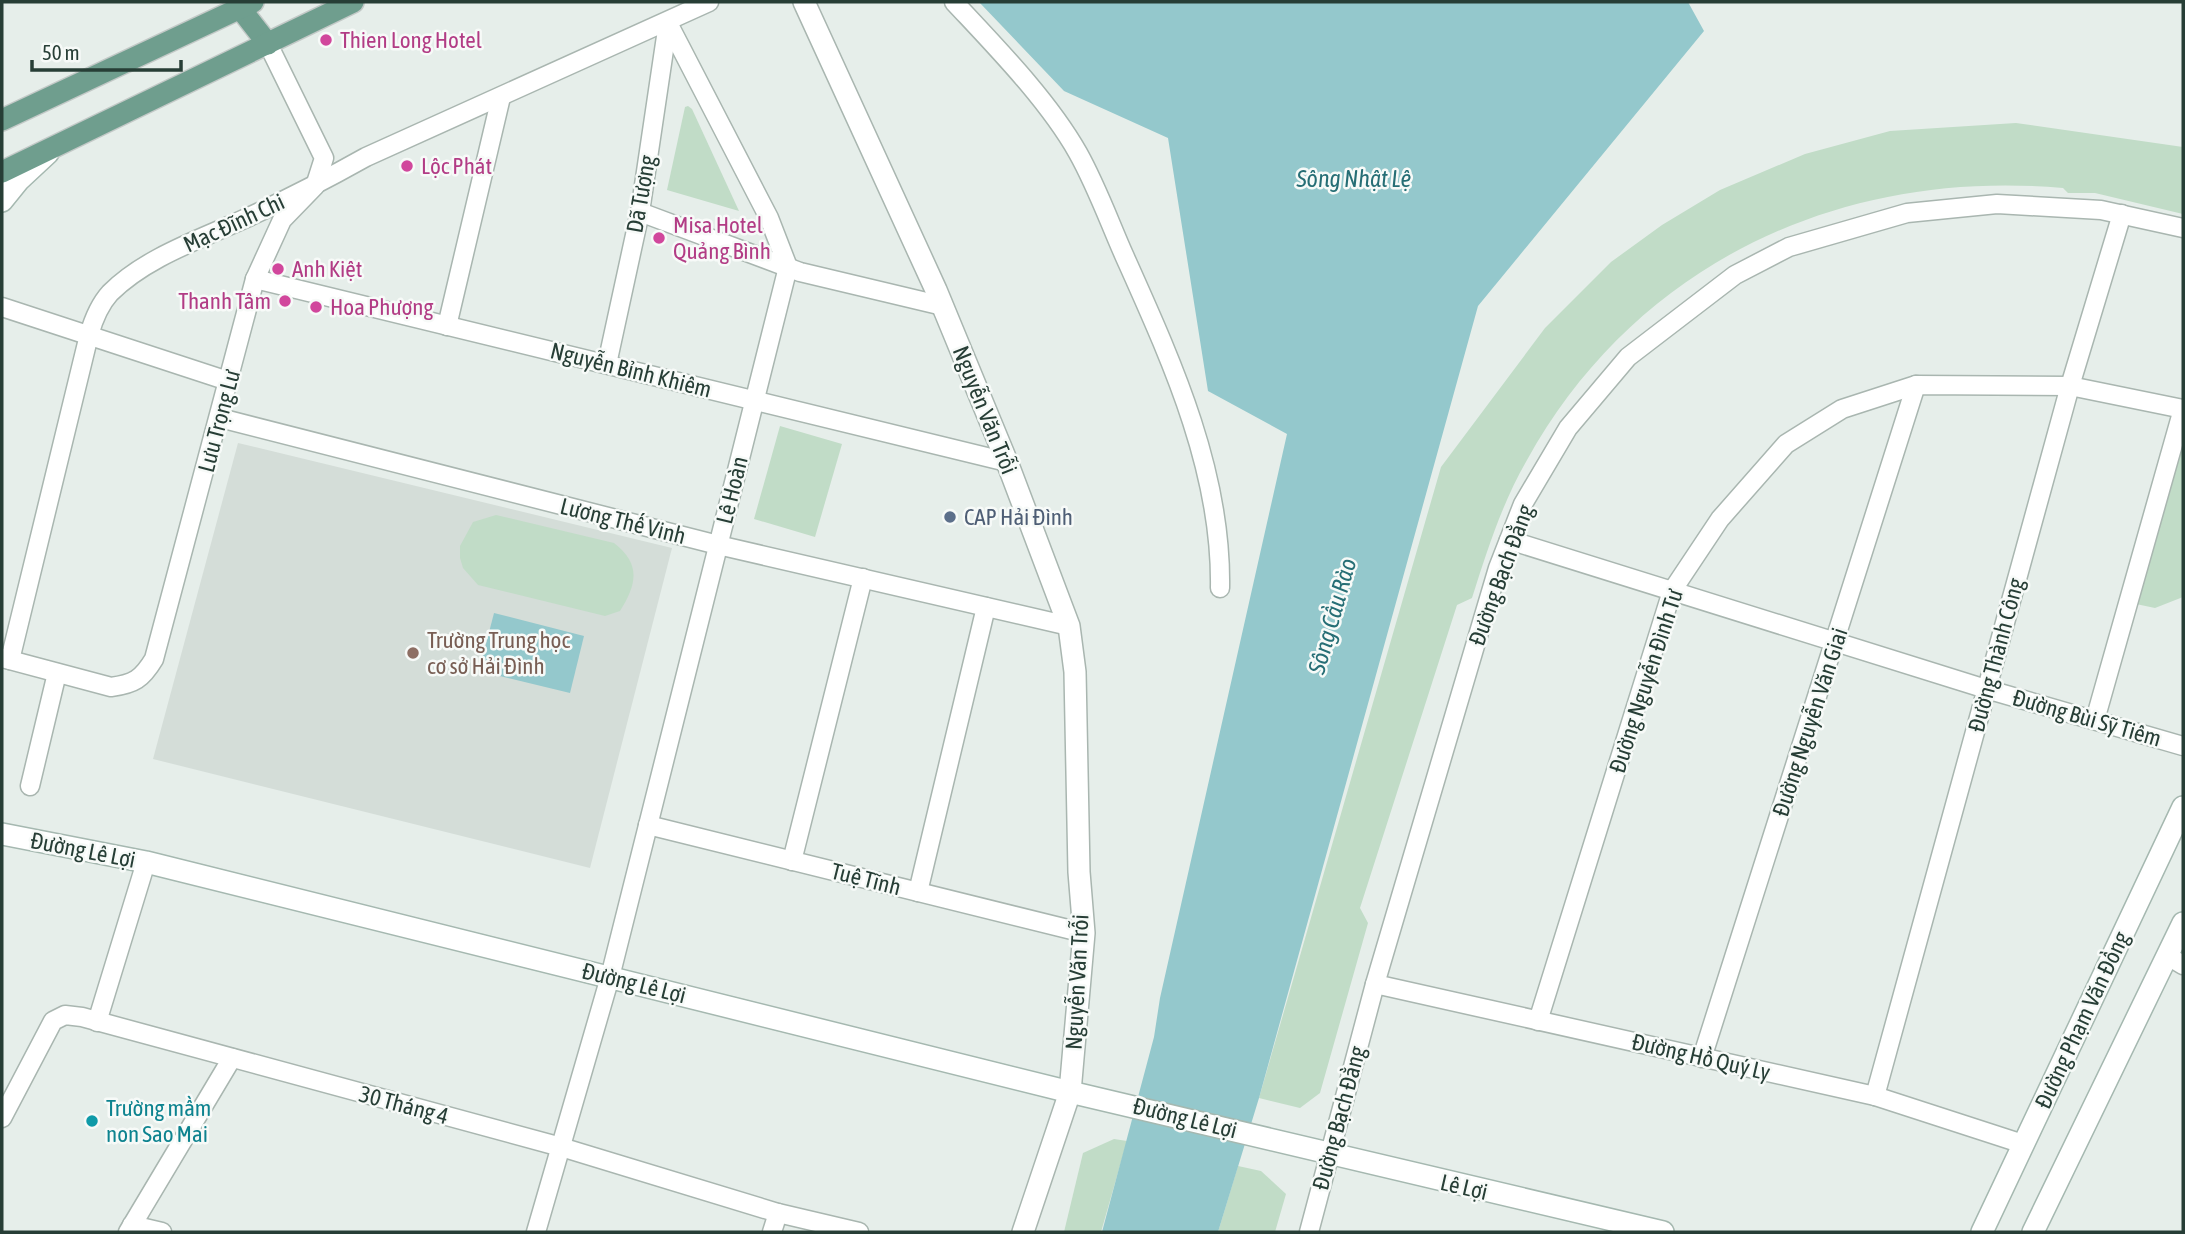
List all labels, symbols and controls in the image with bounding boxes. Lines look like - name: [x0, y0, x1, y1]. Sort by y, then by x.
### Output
- place label: Thien Long Hotel: [340, 27, 482, 53]
- scale bar: [32, 28, 180, 72]
- marker: Thien Long Hotel: [318, 32, 334, 48]
- text: 50 m: [42, 40, 80, 64]
- place label: Lộc Phát: [421, 153, 492, 179]
- street label: Dã Tượng: [621, 153, 661, 235]
- marker: Lộc Phát: [399, 158, 415, 174]
- water label: Sông Nhật Lệ: [1296, 165, 1412, 192]
- street label: Mạc Đĩnh Chi: [179, 188, 289, 258]
- place label: Misa Hotel Quảng Bình: [673, 212, 771, 264]
- marker: Misa Hotel Quảng Bình: [651, 230, 667, 246]
- place label: Anh Kiệt: [292, 256, 362, 282]
- marker: Anh Kiệt: [270, 261, 286, 277]
- place label: Thanh Tâm: [178, 288, 271, 314]
- marker: Thanh Tâm: [277, 293, 293, 309]
- place label: Hoa Phượng: [330, 294, 434, 320]
- marker: Hoa Phượng: [308, 299, 324, 315]
- street label: Nguyễn Bỉnh Khiêm: [548, 337, 714, 403]
- street label: Nguyễn Văn Trỗi: [948, 342, 1022, 478]
- street label: Lưu Trọng Lư: [193, 366, 245, 475]
- street label: Lê Hoàn: [711, 454, 753, 526]
- street label: Lương Thế Vinh: [558, 493, 688, 549]
- street label: Đường Bạch Đằng: [1463, 501, 1539, 649]
- place label: CAP Hải Đình: [964, 504, 1073, 530]
- marker: CAP Hải Đình: [942, 509, 958, 525]
- water label: Sông Cầu Rào: [1302, 555, 1361, 678]
- street label: Đường Thành Công: [1963, 575, 2029, 735]
- street label: Đường Nguyễn Đình Tư: [1604, 585, 1688, 776]
- street label: Đường Nguyễn Văn Giai: [1767, 624, 1853, 820]
- place label: Trường Trung học cơ sở Hải Đình: [427, 627, 570, 679]
- marker: Trường Trung học cơ sở Hải Đình: [405, 645, 421, 661]
- street label: Đường Bùi Sỹ Tiêm: [2010, 684, 2164, 752]
- street label: Đường Lê Lợi: [28, 827, 138, 873]
- street label: Tuệ Tĩnh: [828, 858, 904, 900]
- street label: Nguyễn Văn Trỗi: [1060, 914, 1094, 1050]
- street label: Đường Phạm Văn Đồng: [2030, 927, 2134, 1113]
- street label: Đường Lê Lợi: [579, 958, 689, 1008]
- street label: Đường Hồ Quý Ly: [1629, 1028, 1773, 1086]
- street label: Đường Bạch Đằng: [1307, 1043, 1371, 1193]
- street label: 30 Tháng 4: [357, 1081, 451, 1129]
- street label: Đường Lê Lợi: [1130, 1093, 1240, 1143]
- place label: Trường mầm non Sao Mai: [106, 1095, 211, 1147]
- marker: Trường mầm non Sao Mai: [84, 1113, 100, 1129]
- street label: Lê Lợi: [1438, 1169, 1490, 1205]

